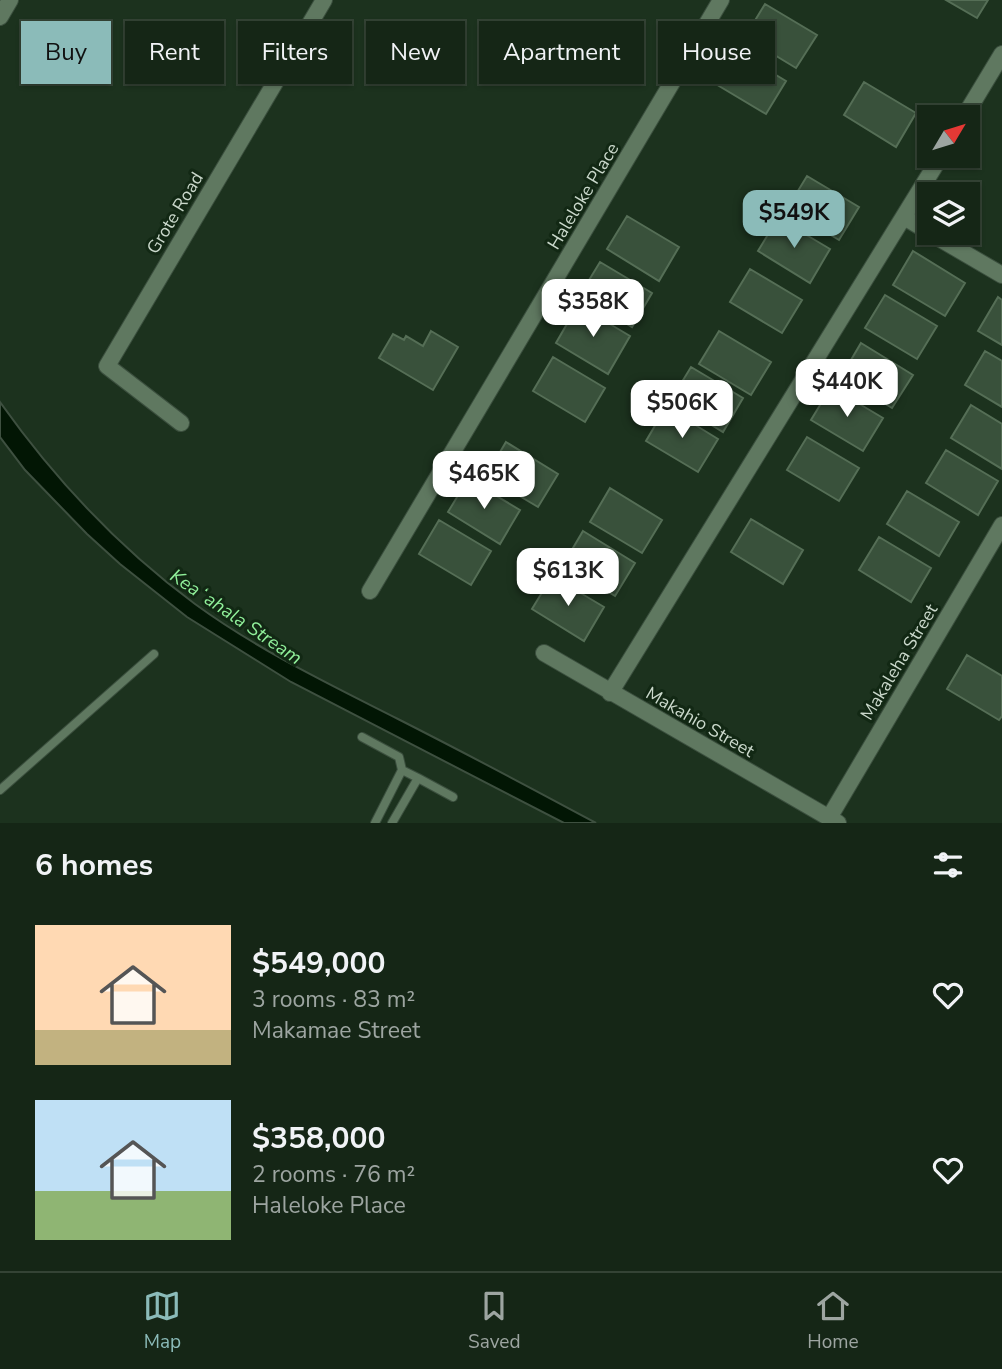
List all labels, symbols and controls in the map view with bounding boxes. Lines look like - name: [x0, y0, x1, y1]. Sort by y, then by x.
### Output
- chip: Buy: [21, 21, 111, 84]
- chip: Rent: [125, 21, 224, 84]
- chip: Filters: [238, 21, 352, 84]
- chip: New: [366, 21, 465, 84]
- chip: Apartment: [479, 21, 644, 84]
- chip: House: [658, 21, 775, 84]
- north arrow: [917, 105, 980, 168]
- map controls: [917, 105, 980, 245]
- street label: Haleloke Place: [542, 138, 624, 254]
- street label: Grote Road: [141, 168, 209, 258]
- button: layers: [917, 182, 980, 245]
- pin: $549K: [745, 190, 843, 250]
- text: $549K: [759, 197, 829, 228]
- pin: $358K: [544, 280, 642, 339]
- text: $358K: [558, 286, 628, 317]
- pin: $440K: [798, 360, 896, 419]
- text: $440K: [812, 366, 882, 397]
- pin: $506K: [633, 380, 731, 440]
- text: $506K: [647, 387, 717, 418]
- pin: $465K: [435, 452, 533, 511]
- text: $465K: [449, 458, 519, 489]
- pin: $613K: [519, 548, 617, 608]
- text: $613K: [533, 555, 603, 586]
- water label: Keaʻahala Stream: [165, 563, 307, 671]
- street label: Makaleha Street: [855, 599, 944, 725]
- street label: Makahio Street: [641, 681, 759, 763]
- text: 6 homes: [35, 845, 153, 886]
- icon: filters: [929, 846, 967, 884]
- text: $549,000: [252, 943, 385, 984]
- icon: home: [91, 953, 175, 1037]
- icon: heart: [929, 976, 967, 1014]
- text: 3 rooms · 83 m²: [252, 984, 415, 1015]
- text: Makamae Street: [252, 1015, 420, 1046]
- text: $358,000: [252, 1118, 385, 1159]
- icon: home: [91, 1128, 175, 1212]
- icon: heart: [929, 1151, 967, 1189]
- text: 2 rooms · 76 m²: [252, 1159, 415, 1190]
- text: Haleloke Place: [252, 1190, 406, 1221]
- tab: Map: [143, 1287, 181, 1355]
- tab: Saved: [468, 1287, 521, 1355]
- tab: Home: [807, 1287, 859, 1355]

